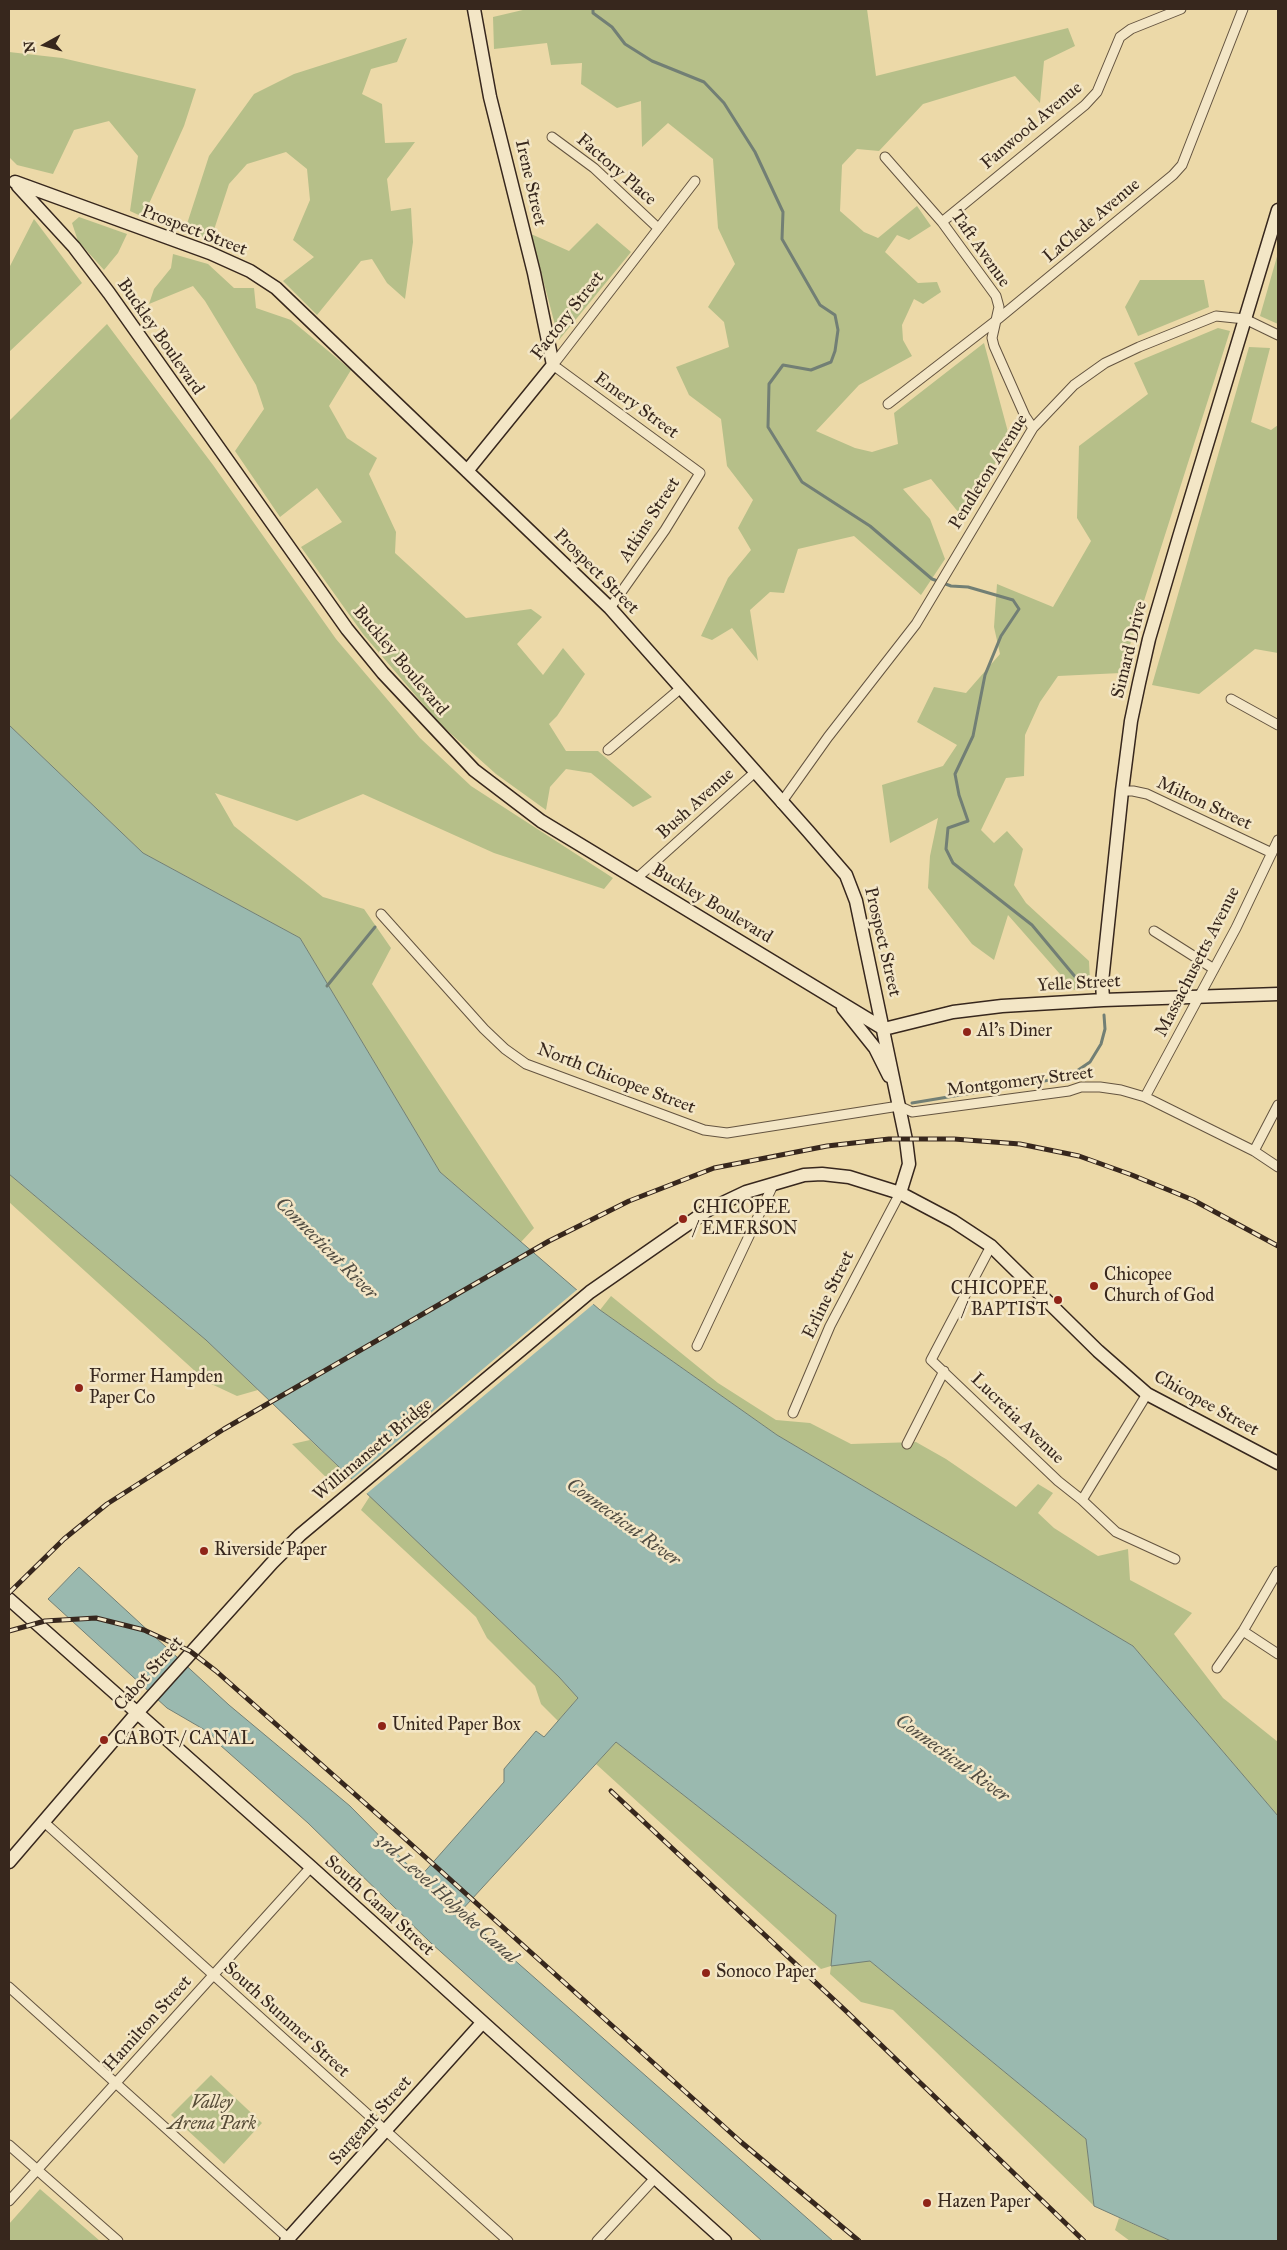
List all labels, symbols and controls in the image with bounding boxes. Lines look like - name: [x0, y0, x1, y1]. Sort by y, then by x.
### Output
- north arrow: [20, 20, 70, 70]
- text: N: [20, 40, 39, 54]
- street label: Fanwood Avenue: [977, 77, 1087, 175]
- street label: Factory Place: [572, 129, 660, 211]
- street label: Irene Street: [510, 138, 550, 228]
- street label: LaClede Avenue: [1039, 174, 1145, 268]
- street label: Prospect Street: [138, 201, 250, 261]
- street label: Taft Avenue: [946, 206, 1014, 292]
- street label: Factory Street: [527, 268, 609, 364]
- street label: Buckley Boulevard: [112, 275, 208, 399]
- street label: Emery Street: [590, 368, 682, 444]
- street label: Pendleton Avenue: [945, 410, 1033, 534]
- street label: Atkins Street: [615, 474, 685, 566]
- street label: Prospect Street: [549, 525, 643, 619]
- street label: Simard Drive: [1108, 599, 1152, 701]
- street label: Buckley Boulevard: [348, 602, 452, 720]
- street label: Bush Avenue: [653, 764, 739, 844]
- street label: Milton Street: [1153, 773, 1255, 835]
- street label: Buckley Boulevard: [648, 860, 776, 948]
- street label: Massachusetts Avenue: [1151, 883, 1245, 1041]
- street label: Prospect Street: [859, 885, 905, 999]
- street label: Yelle Street: [1037, 971, 1121, 997]
- place label: Al's Diner: [977, 1021, 1052, 1043]
- marker: Al's Diner: [961, 1026, 973, 1038]
- street label: North Chicopee Street: [534, 1039, 698, 1119]
- street label: Montgomery Street: [946, 1062, 1094, 1102]
- water label: Connecticut River: [270, 1193, 382, 1305]
- place label: CHICOPEE / EMERSON: [693, 1198, 798, 1240]
- marker: CHICOPEE / EMERSON: [677, 1213, 689, 1225]
- street label: Erline Street: [798, 1247, 860, 1343]
- place label: Chicopee Church of God: [1104, 1265, 1214, 1308]
- place label: CHICOPEE / BAPTIST: [951, 1279, 1048, 1322]
- marker: Chicopee Church of God: [1088, 1280, 1100, 1292]
- marker: CHICOPEE / BAPTIST: [1052, 1294, 1064, 1306]
- street label: Chicopee Street: [1150, 1366, 1262, 1442]
- place label: Former Hampden Paper Co: [89, 1367, 223, 1410]
- street label: Lucretia Avenue: [966, 1369, 1068, 1469]
- marker: Former Hampden Paper Co: [73, 1382, 85, 1394]
- street label: Willimansett Bridge: [309, 1394, 437, 1506]
- water label: Connecticut River: [562, 1474, 684, 1572]
- place label: Riverside Paper: [214, 1540, 327, 1562]
- marker: Riverside Paper: [198, 1545, 210, 1557]
- street label: Cabot Street: [110, 1632, 188, 1716]
- water label: Connecticut River: [891, 1710, 1013, 1808]
- place label: United Paper Box: [392, 1715, 521, 1737]
- marker: United Paper Box: [376, 1720, 388, 1732]
- place label: CABOT / CANAL: [114, 1729, 254, 1751]
- marker: CABOT / CANAL: [98, 1734, 110, 1746]
- water label: 3rd Level Holyoke Canal: [370, 1829, 522, 1969]
- street label: South Canal Street: [320, 1851, 438, 1961]
- street label: South Summer Street: [218, 1958, 354, 2082]
- place label: Sonoco Paper: [716, 1962, 816, 1984]
- marker: Sonoco Paper: [700, 1967, 712, 1979]
- street label: Hamilton Street: [99, 1971, 197, 2077]
- street label: Sargeant Street: [325, 2072, 417, 2170]
- park label: Valley Arena Park: [168, 2093, 256, 2136]
- place label: Hazen Paper: [937, 2192, 1030, 2214]
- marker: Hazen Paper: [921, 2197, 933, 2209]

